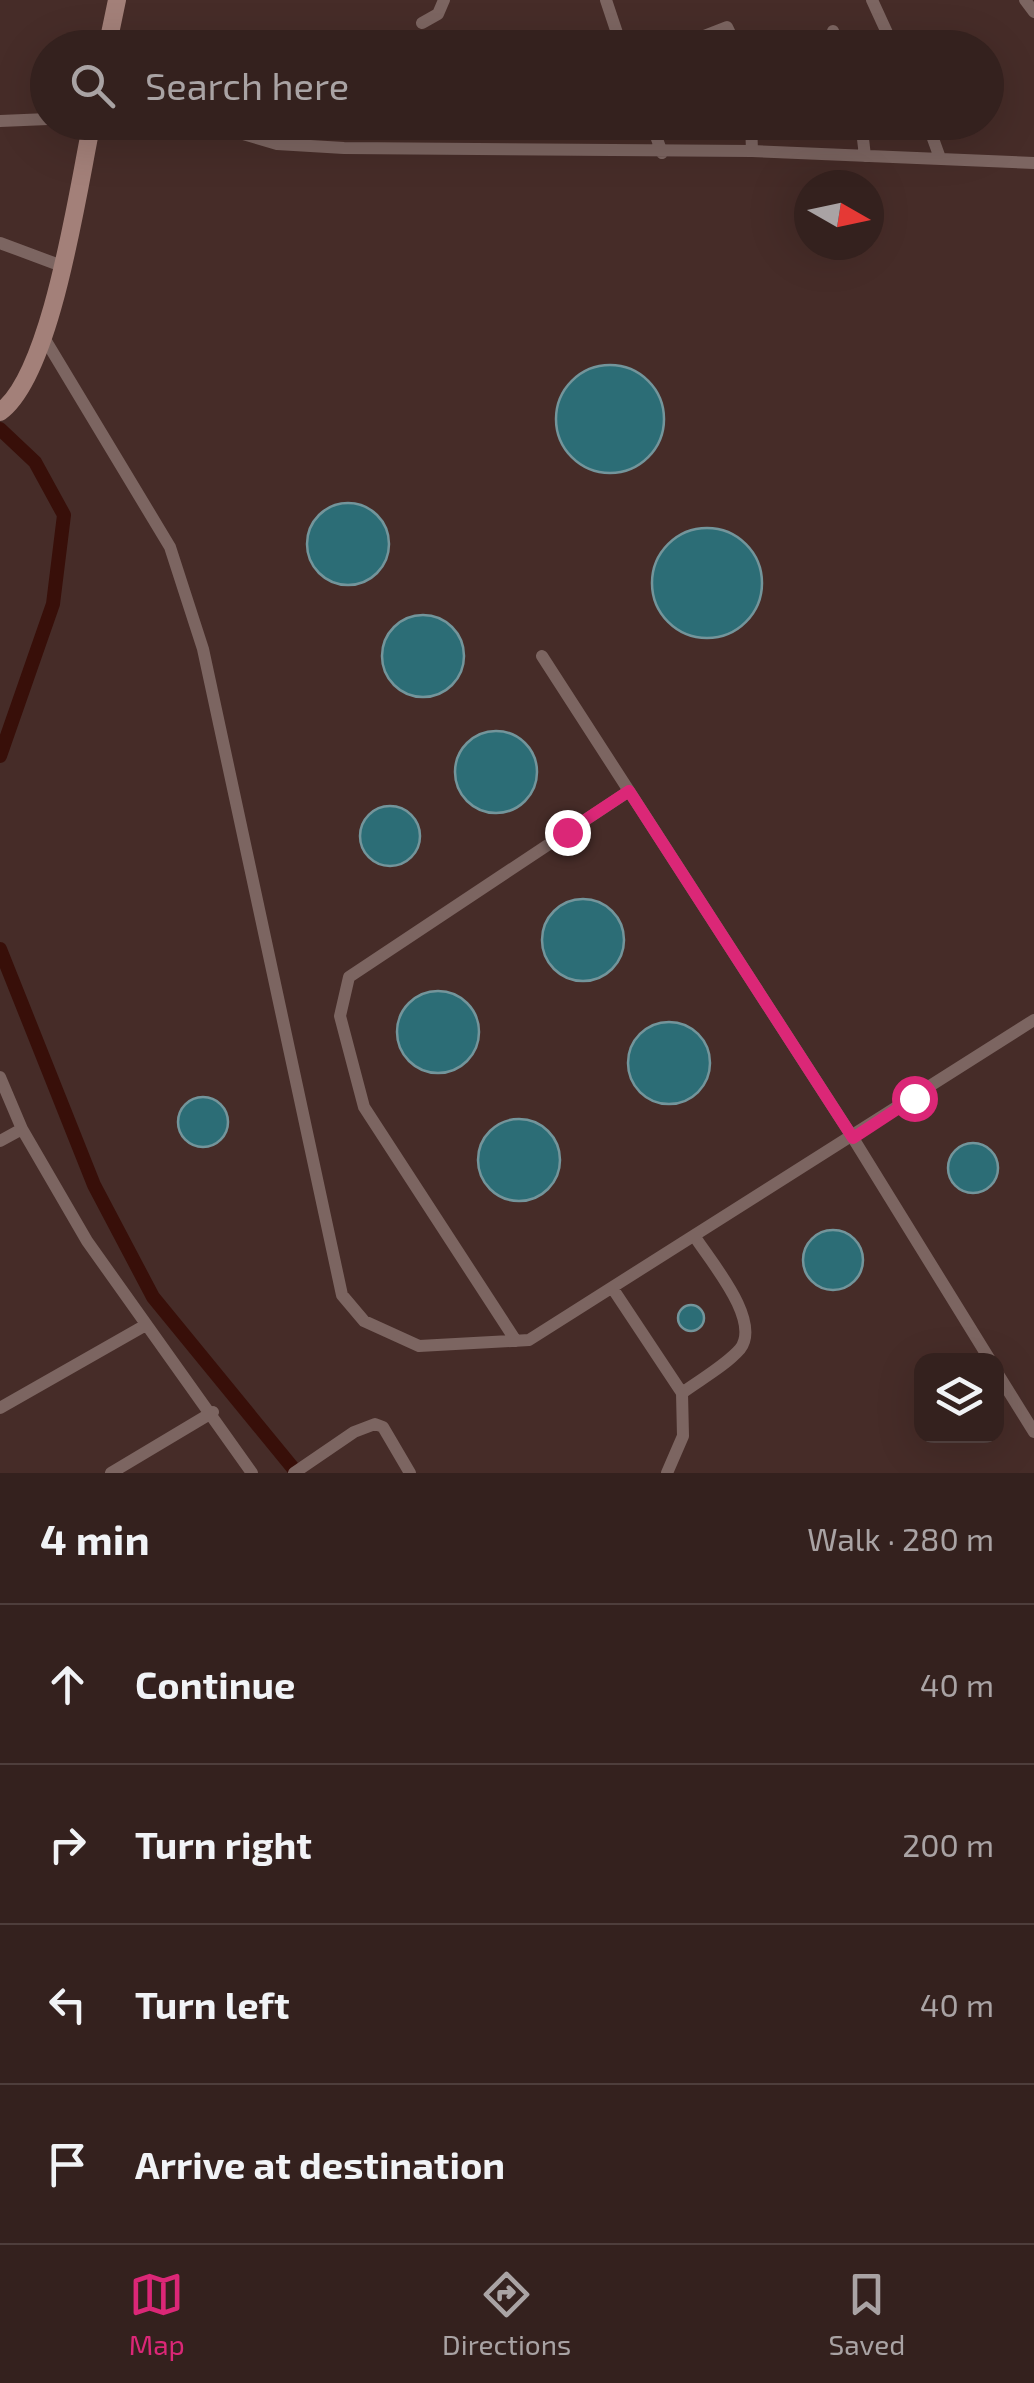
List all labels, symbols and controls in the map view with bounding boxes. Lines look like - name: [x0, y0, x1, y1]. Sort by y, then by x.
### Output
- search box: [30, 30, 1004, 140]
- icon: search: [65, 58, 120, 113]
- text: Search here: [145, 62, 349, 108]
- north arrow: [794, 170, 884, 260]
- route end: [545, 810, 591, 856]
- route start: [892, 1076, 938, 1122]
- map controls: [914, 1353, 1004, 1443]
- button: layers: [914, 1353, 1004, 1443]
- text: 4 min: [40, 1513, 150, 1563]
- text: Walk · 280 m: [807, 1519, 994, 1557]
- icon: ahead: [40, 1657, 95, 1712]
- text: Continue: [135, 1661, 295, 1707]
- text: 40 m: [920, 1665, 994, 1703]
- icon: right: [40, 1817, 95, 1872]
- text: Turn right: [135, 1821, 312, 1867]
- text: 200 m: [902, 1825, 994, 1863]
- icon: left: [40, 1977, 95, 2032]
- text: Turn left: [135, 1981, 290, 2027]
- text: 40 m: [920, 1985, 994, 2023]
- icon: arrive: [40, 2137, 95, 2192]
- text: Arrive at destination: [135, 2141, 505, 2187]
- tab: Map: [129, 2267, 185, 2361]
- tab: Directions: [442, 2267, 571, 2361]
- tab: Saved: [829, 2267, 905, 2361]

